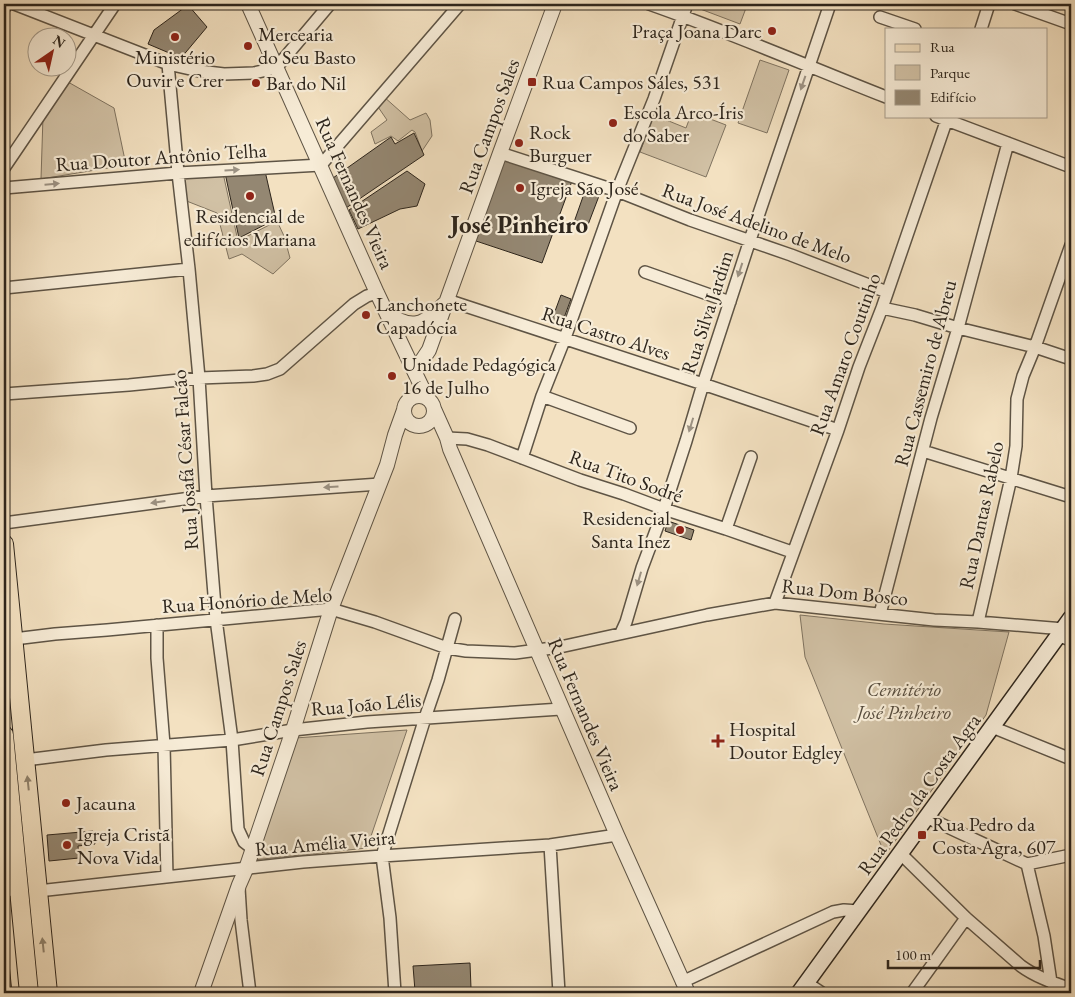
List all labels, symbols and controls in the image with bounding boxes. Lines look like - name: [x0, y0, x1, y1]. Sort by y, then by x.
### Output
- place label: Praça Joana Darc: [632, 18, 762, 44]
- place label: Mercearia do Seu Basto: [258, 21, 356, 70]
- marker: Praça Joana Darc: [766, 25, 778, 37]
- north arrow: [28, 28, 78, 78]
- legend: [885, 28, 1048, 118]
- text: N: [50, 31, 70, 52]
- marker: Ministério Ouvir e Crer: [169, 31, 181, 43]
- text: Rua: [930, 37, 955, 56]
- marker: Mercearia do Seu Basto: [242, 40, 254, 52]
- place label: Ministério Ouvir e Crer: [126, 44, 224, 93]
- street label: Rua Campos Sales: [453, 55, 525, 197]
- text: Parque: [930, 63, 970, 82]
- place label: Rua Campos Sáles, 531: [542, 69, 721, 95]
- place label: Bar do Nil: [266, 70, 346, 96]
- marker: Rua Campos Sáles, 531: [526, 76, 538, 88]
- one-way arrow: [799, 76, 807, 91]
- marker: Bar do Nil: [250, 77, 262, 89]
- text: Edifício: [930, 87, 976, 106]
- place label: Escola Arco-Íris do Saber: [623, 99, 743, 148]
- street label: Rua Fernandes Vieira: [310, 113, 400, 273]
- marker: Escola Arco-Íris do Saber: [607, 117, 619, 129]
- place label: Rock Burguer: [529, 119, 592, 168]
- street label: Rua Doutor Antônio Telha: [55, 137, 267, 177]
- marker: Rock Burguer: [513, 137, 525, 149]
- one-way arrow: [224, 165, 240, 173]
- place label: Igreja São José: [530, 175, 639, 201]
- street label: Rua José Adelino de Melo: [659, 177, 855, 269]
- one-way arrow: [45, 180, 61, 188]
- marker: Igreja São José: [514, 182, 526, 194]
- marker: Residencial de edifícios Mariana: [244, 190, 256, 202]
- place label: Residencial de edifícios Mariana: [184, 203, 316, 252]
- district label: José Pinheiro: [447, 208, 588, 240]
- street label: Rua Silva Jardim: [675, 247, 739, 377]
- one-way arrow: [736, 263, 744, 278]
- street label: Rua Amaro Coutinho: [803, 269, 887, 439]
- street label: Rua Cassemiro de Abreu: [888, 277, 962, 469]
- place label: Lanchonete Capadócia: [376, 291, 467, 340]
- street label: Rua Castro Alves: [539, 300, 673, 366]
- marker: Lanchonete Capadócia: [360, 309, 372, 321]
- place label: Unidade Pedagógica 16 de Julho: [402, 351, 556, 400]
- street label: Rua Josafá César Falcão: [166, 369, 204, 551]
- marker: Unidade Pedagógica 16 de Julho: [386, 370, 398, 382]
- one-way arrow: [686, 418, 694, 433]
- street label: Rua Dantas Rabelo: [953, 439, 1009, 591]
- street label: Rua Tito Sodré: [566, 443, 687, 509]
- one-way arrow: [323, 484, 339, 492]
- one-way arrow: [150, 498, 166, 506]
- place label: Residencial Santa Inez: [582, 505, 670, 554]
- marker: Residencial Santa Inez: [674, 524, 686, 536]
- one-way arrow: [635, 572, 643, 587]
- street label: Rua Dom Bosco: [780, 572, 910, 612]
- street label: Rua Honório de Melo: [161, 581, 333, 619]
- street label: Rua Fernandes Vieira: [542, 634, 630, 794]
- street label: Rua Campos Sales: [244, 637, 312, 779]
- park label: Cemitério José Pinheiro: [853, 676, 951, 725]
- street label: Rua João Lélis: [310, 686, 422, 722]
- street label: Rua Pedro da Costa Agra: [852, 708, 986, 880]
- place label: Hospital Doutor Edgley: [729, 716, 843, 765]
- marker: Hospital Doutor Edgley: [711, 734, 725, 748]
- one-way arrow: [23, 775, 31, 791]
- place label: Jacauna: [74, 790, 136, 816]
- marker: Jacauna: [60, 797, 72, 809]
- place label: Rua Pedro da Costa Agra, 607: [932, 811, 1056, 860]
- place label: Igreja Cristã Nova Vida: [77, 821, 170, 870]
- street label: Rua Amélia Vieira: [254, 824, 396, 862]
- marker: Rua Pedro da Costa Agra, 607: [916, 829, 928, 841]
- marker: Igreja Cristã Nova Vida: [61, 839, 73, 851]
- one-way arrow: [39, 936, 47, 952]
- scale bar: [888, 937, 1040, 969]
- text: 100 m: [895, 945, 932, 964]

